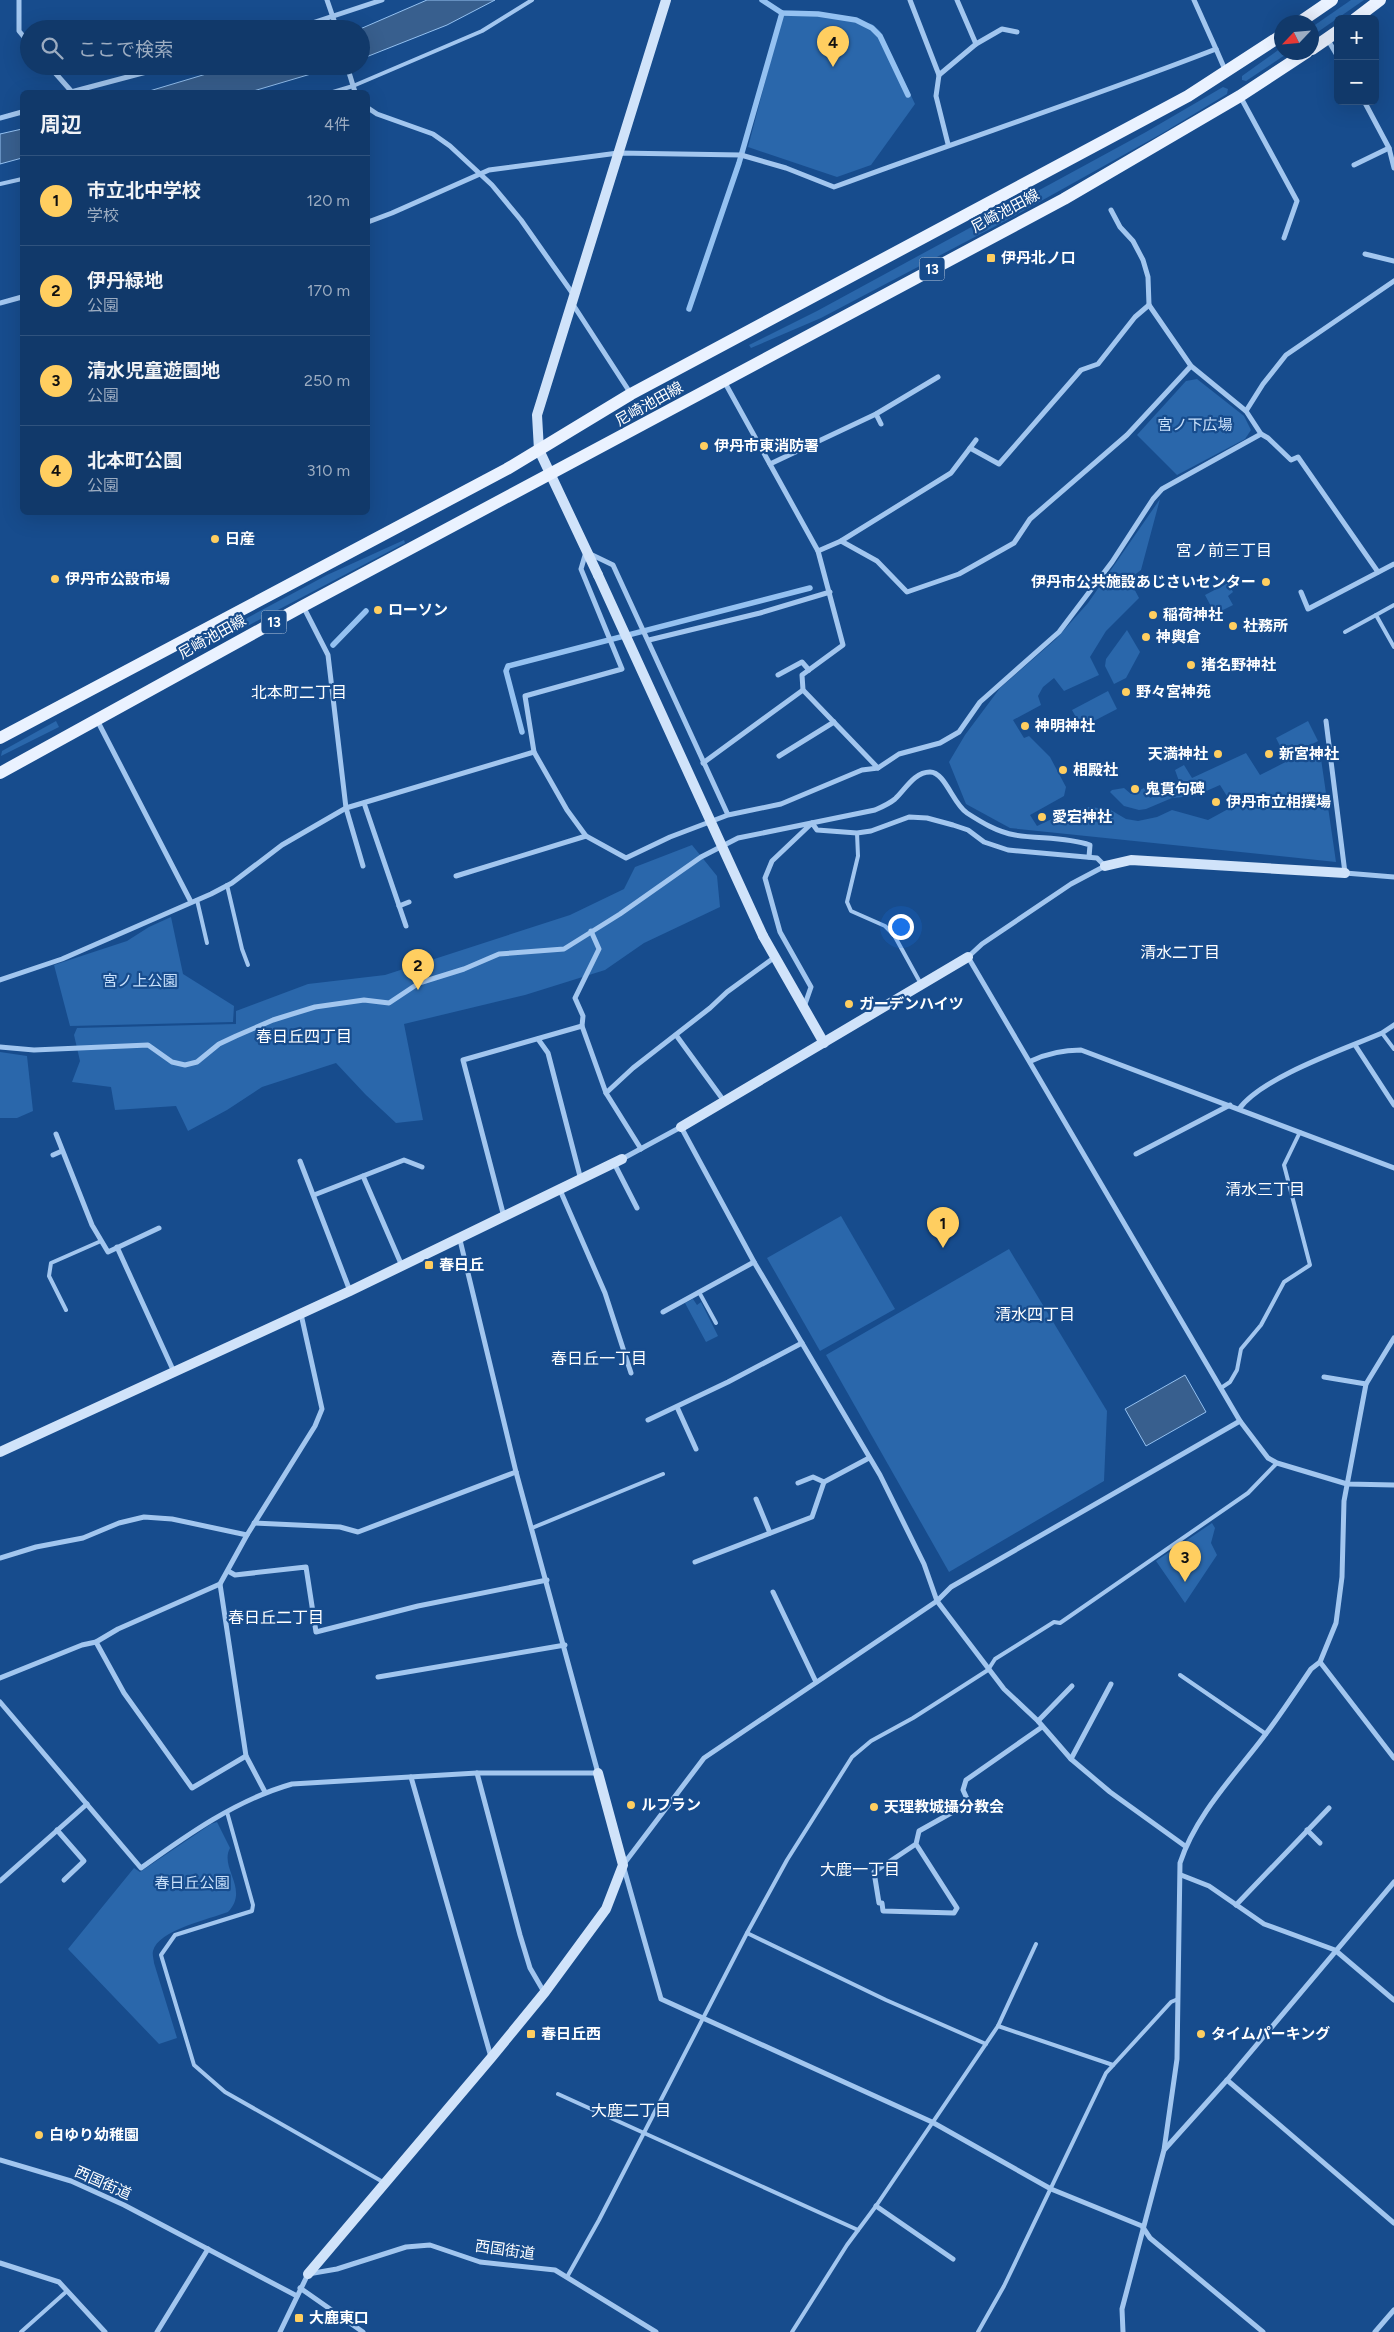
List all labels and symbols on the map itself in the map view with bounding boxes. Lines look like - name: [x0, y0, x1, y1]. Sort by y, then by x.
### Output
- north arrow: [1274, 15, 1319, 60]
- pin: 4: [817, 26, 849, 67]
- street label: 尼崎池田線: [968, 185, 1042, 237]
- place label: 伊丹北ノ口: [1001, 249, 1076, 267]
- marker: 伊丹北ノ口: [985, 252, 997, 264]
- road number: 13: [920, 258, 944, 280]
- street label: 尼崎池田線: [612, 378, 686, 430]
- park label: 宮ノ下広場: [1157, 416, 1233, 434]
- place label: 伊丹市東消防署: [714, 437, 819, 455]
- marker: 伊丹市東消防署: [698, 440, 710, 452]
- place label: 日産: [225, 530, 255, 548]
- marker: 日産: [209, 533, 221, 545]
- district label: 宮ノ前三丁目: [1176, 541, 1272, 560]
- place label: 伊丹市公設市場: [65, 570, 170, 588]
- marker: 伊丹市公設市場: [49, 573, 61, 585]
- place label: 伊丹市公共施設あじさいセンター: [1031, 573, 1256, 591]
- marker: 伊丹市公共施設あじさいセンター: [1260, 576, 1272, 588]
- place label: ローソン: [388, 601, 448, 619]
- marker: ローソン: [372, 604, 384, 616]
- place label: 稲荷神社: [1163, 606, 1223, 624]
- marker: 稲荷神社: [1147, 609, 1159, 621]
- road number: 13: [262, 610, 286, 634]
- street label: 尼崎池田線: [175, 611, 249, 663]
- place label: 社務所: [1243, 617, 1288, 635]
- marker: 社務所: [1227, 620, 1239, 632]
- place label: 神輿倉: [1155, 628, 1201, 646]
- marker: 神輿倉: [1140, 631, 1152, 643]
- place label: 猪名野神社: [1201, 656, 1276, 674]
- marker: 猪名野神社: [1185, 659, 1197, 671]
- district label: 北本町二丁目: [251, 683, 347, 702]
- place label: 野々宮神苑: [1136, 683, 1211, 701]
- marker: 野々宮神苑: [1120, 686, 1132, 698]
- place label: 神明神社: [1034, 717, 1095, 735]
- marker: 神明神社: [1019, 720, 1031, 732]
- place label: 天満神社: [1148, 745, 1208, 763]
- place label: 新宮神社: [1279, 745, 1339, 763]
- marker: 天満神社: [1212, 748, 1224, 760]
- marker: 新宮神社: [1263, 748, 1275, 760]
- place label: 相殿社: [1073, 761, 1118, 779]
- marker: 相殿社: [1057, 764, 1069, 776]
- place label: 鬼貫句碑: [1145, 780, 1205, 798]
- marker: 鬼貫句碑: [1129, 783, 1141, 795]
- place label: 伊丹市立相撲場: [1226, 793, 1331, 811]
- marker: 伊丹市立相撲場: [1210, 796, 1222, 808]
- place label: 愛宕神社: [1052, 808, 1112, 826]
- marker: 愛宕神社: [1036, 811, 1048, 823]
- your location: [888, 914, 914, 940]
- district label: 清水二丁目: [1140, 943, 1220, 962]
- pin: 2: [402, 949, 434, 990]
- park label: 宮ノ上公園: [102, 972, 178, 990]
- place label: ガーデンハイツ: [859, 995, 964, 1013]
- marker: ガーデンハイツ: [843, 998, 855, 1010]
- district label: 春日丘四丁目: [256, 1027, 352, 1046]
- district label: 清水三丁目: [1225, 1180, 1305, 1199]
- pin: 1: [927, 1207, 959, 1248]
- place label: 春日丘: [439, 1256, 484, 1274]
- marker: 春日丘: [423, 1259, 435, 1271]
- district label: 清水四丁目: [995, 1305, 1075, 1324]
- district label: 春日丘一丁目: [551, 1349, 647, 1368]
- pin: 3: [1169, 1541, 1201, 1582]
- district label: 春日丘二丁目: [228, 1608, 324, 1627]
- place label: ルフラン: [641, 1796, 701, 1814]
- place label: 天理教城攝分教会: [884, 1798, 1004, 1816]
- marker: ルフラン: [625, 1799, 637, 1811]
- marker: 天理教城攝分教会: [868, 1801, 880, 1813]
- district label: 大鹿一丁目: [820, 1860, 900, 1879]
- park label: 春日丘公園: [154, 1874, 230, 1892]
- place label: 春日丘西: [541, 2025, 601, 2043]
- place label: タイムパーキング: [1211, 2025, 1330, 2043]
- marker: 春日丘西: [525, 2028, 537, 2040]
- marker: タイムパーキング: [1195, 2028, 1207, 2040]
- district label: 大鹿二丁目: [591, 2101, 671, 2120]
- place label: 白ゆり幼稚園: [49, 2126, 139, 2144]
- marker: 白ゆり幼稚園: [33, 2129, 45, 2141]
- street label: 西国街道: [72, 2163, 134, 2203]
- street label: 西国街道: [474, 2237, 536, 2263]
- place label: 大鹿東口: [309, 2309, 369, 2327]
- marker: 大鹿東口: [293, 2312, 305, 2324]

